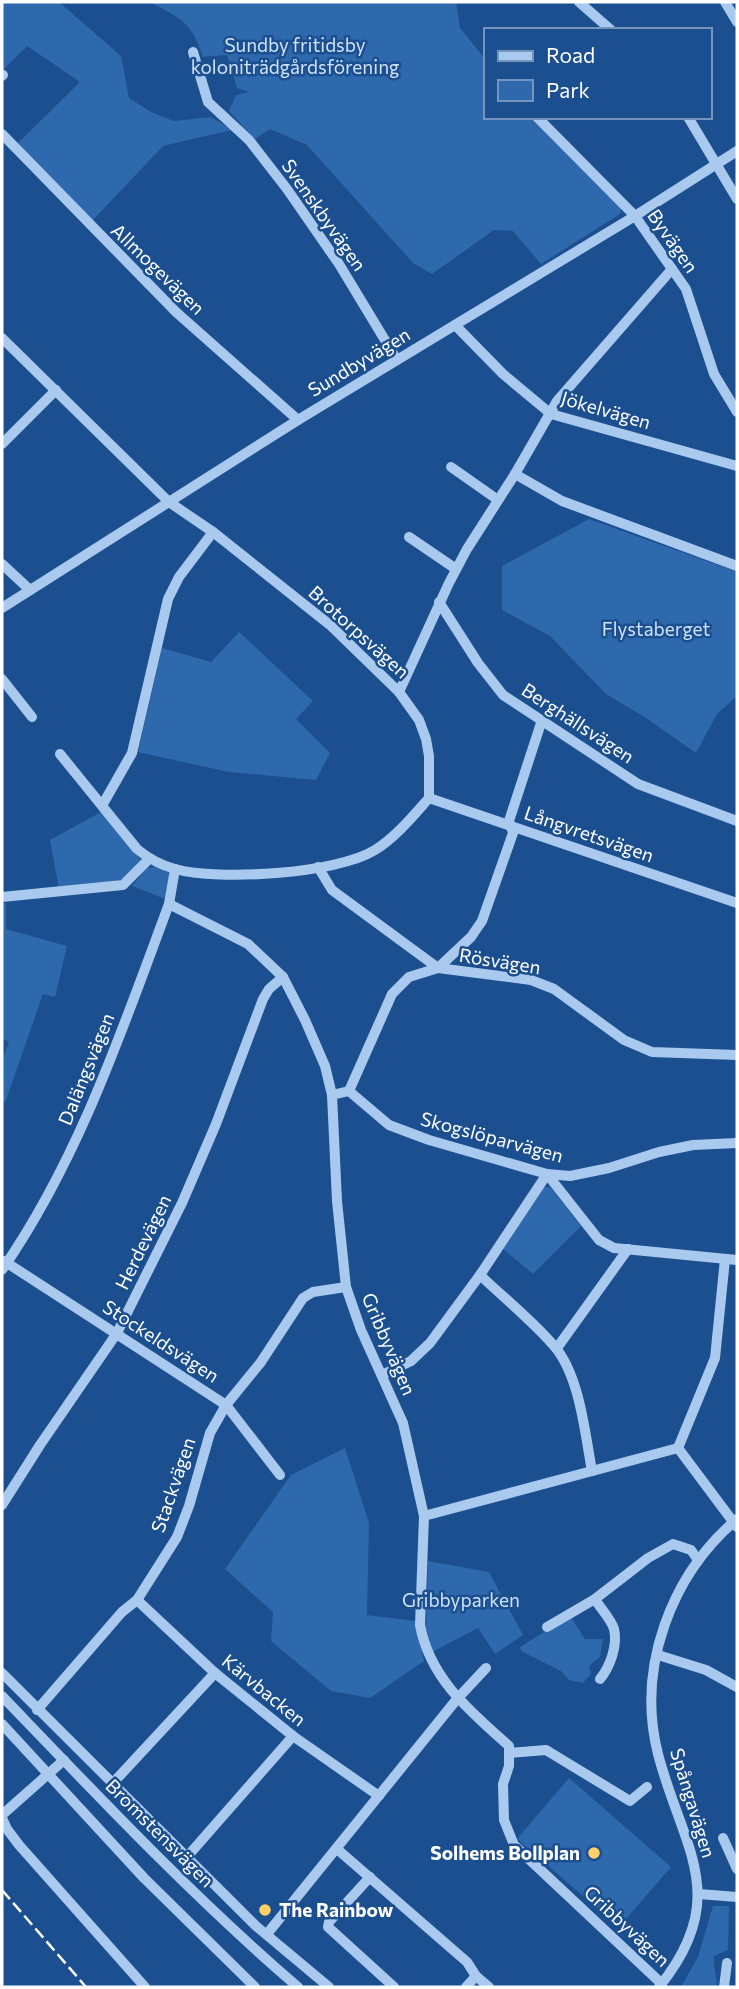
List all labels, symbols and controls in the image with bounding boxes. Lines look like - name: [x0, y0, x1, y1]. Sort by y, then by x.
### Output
- legend: [484, 28, 711, 119]
- park label: Sundby fritidsby koloniträdgårdsförening: [191, 33, 399, 78]
- text: Road: [546, 42, 595, 67]
- text: Park: [546, 77, 590, 102]
- street label: Svenskbyvägen: [277, 154, 371, 275]
- street label: Byvägen: [643, 204, 704, 277]
- street label: Allmogevägen: [107, 218, 210, 319]
- street label: Sundbyvägen: [304, 322, 414, 401]
- street label: Jökelvägen: [559, 386, 654, 433]
- street label: Brotorpsvägen: [304, 580, 414, 683]
- park label: Flystaberget: [602, 617, 710, 640]
- street label: Berghällsvägen: [518, 678, 639, 767]
- street label: Långvretsvägen: [521, 801, 657, 866]
- street label: Rösvägen: [458, 943, 542, 978]
- street label: Dalängsvägen: [53, 1009, 118, 1128]
- street label: Skogslöparvägen: [418, 1106, 566, 1167]
- street label: Herdevägen: [110, 1191, 175, 1293]
- street label: Gribbyvägen: [358, 1289, 421, 1398]
- street label: Stockeldsvägen: [99, 1294, 224, 1387]
- street label: Stackvägen: [146, 1434, 199, 1535]
- park label: Gribbyparken: [402, 1588, 520, 1611]
- street label: Kärvbacken: [218, 1649, 311, 1730]
- street label: Spångavägen: [666, 1745, 721, 1860]
- street label: Bromstensvägen: [101, 1774, 219, 1892]
- place label: Solhems Bollplan: [430, 1841, 580, 1864]
- marker: Solhems Bollplan: [586, 1845, 602, 1861]
- street label: Gribbyvägen: [580, 1880, 675, 1971]
- place label: The Rainbow: [279, 1898, 393, 1921]
- marker: The Rainbow: [257, 1902, 273, 1918]

